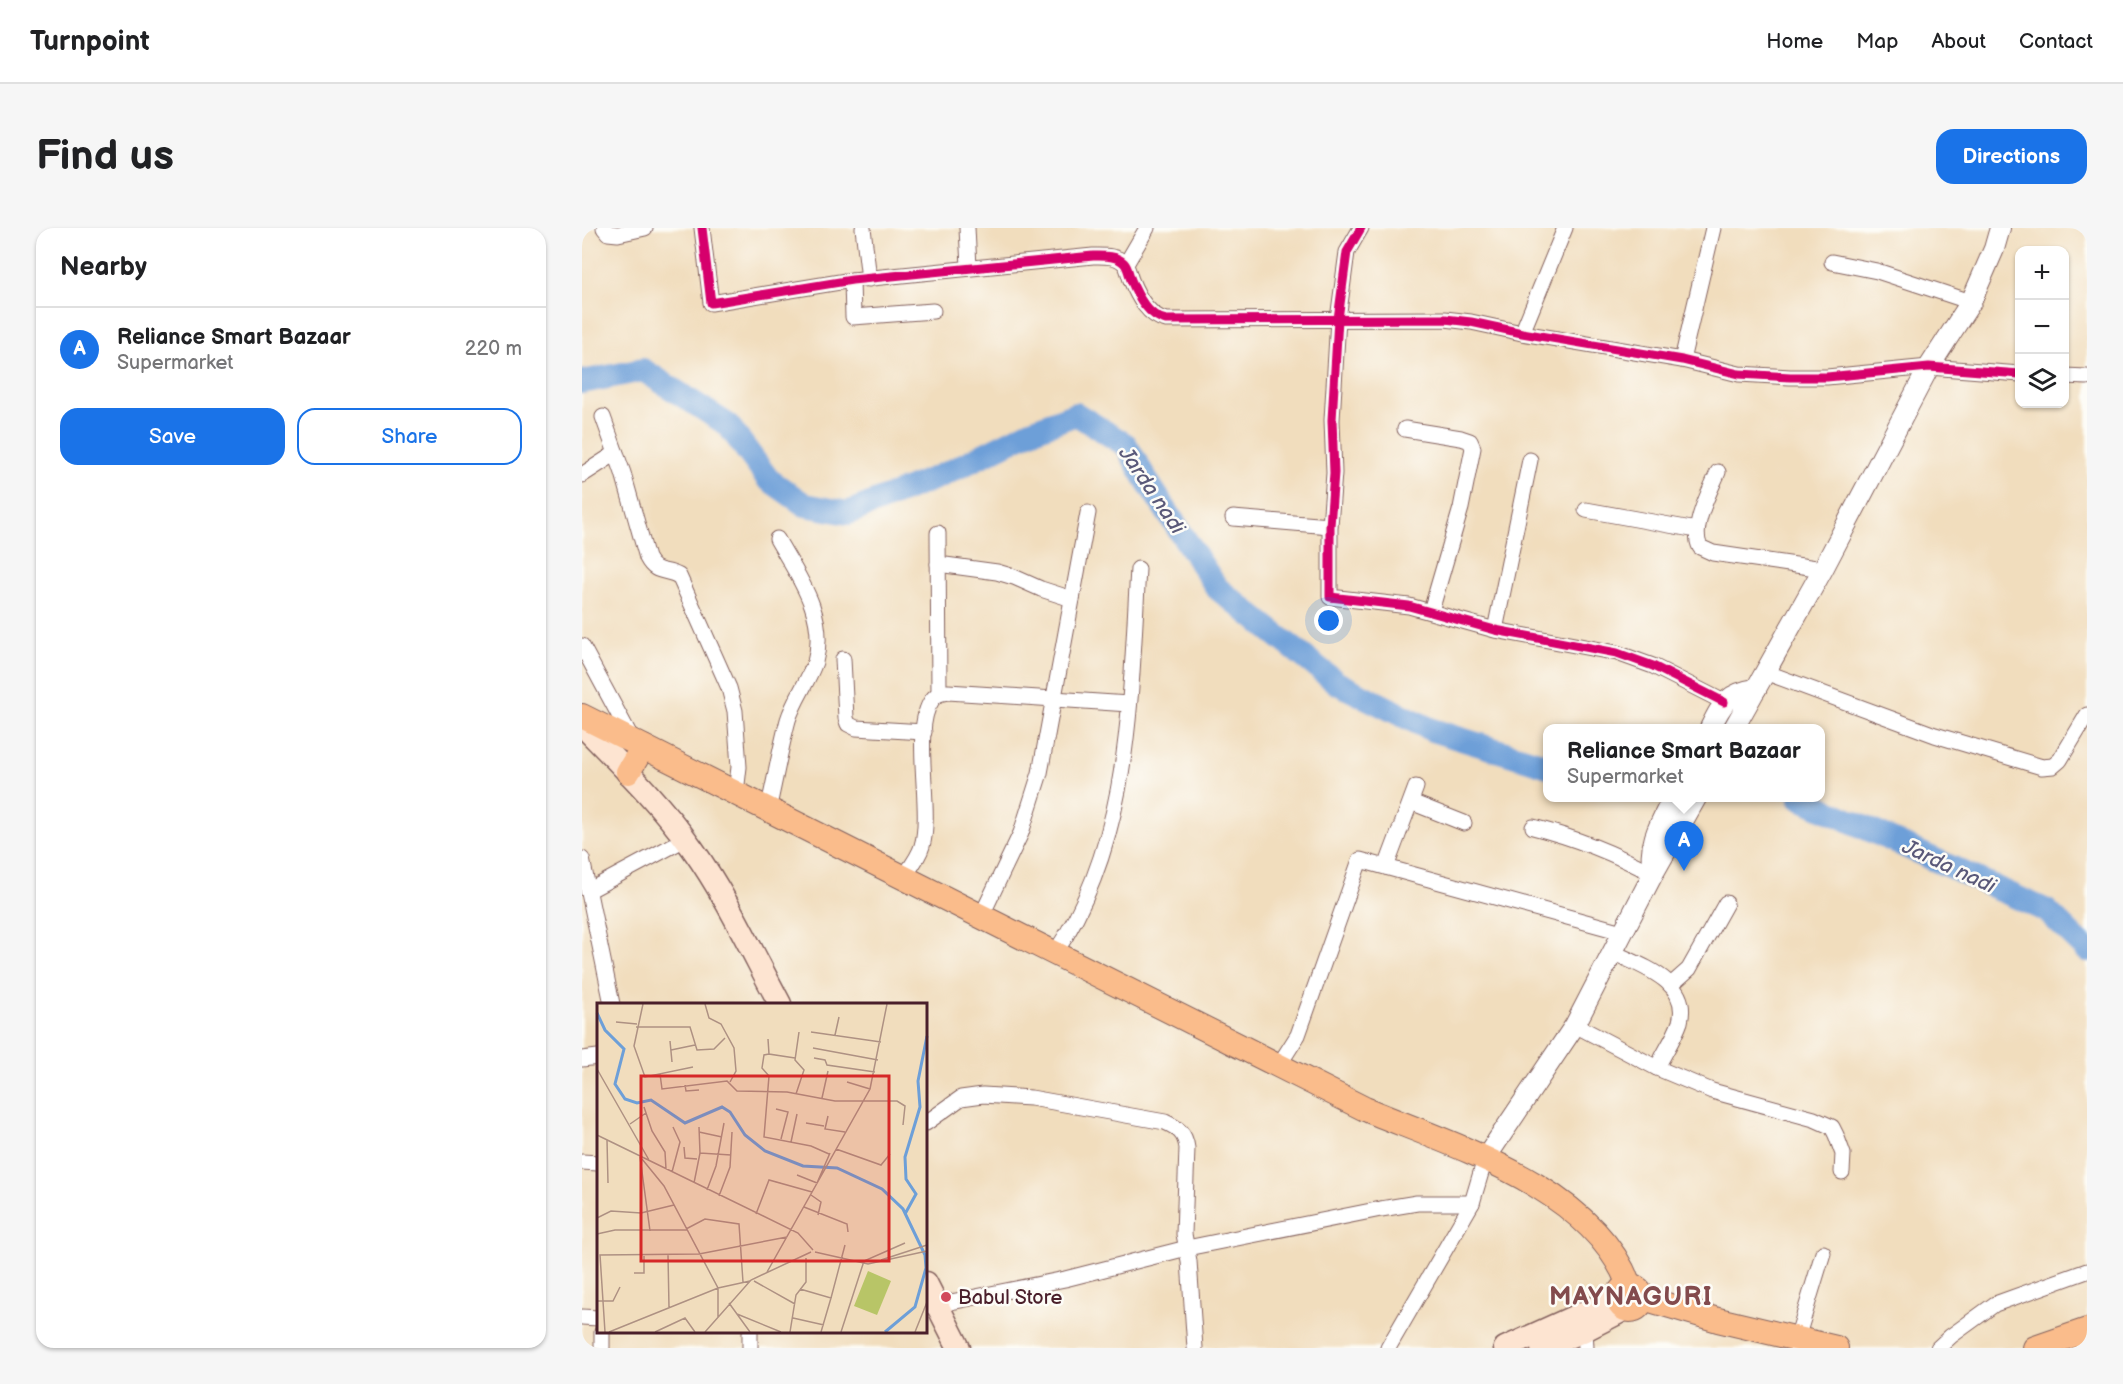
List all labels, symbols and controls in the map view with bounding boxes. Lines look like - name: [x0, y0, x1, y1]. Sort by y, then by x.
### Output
- text: Turnpoint: [30, 25, 150, 58]
- text: Home: [1766, 29, 1823, 54]
- text: Map: [1856, 29, 1898, 54]
- text: About: [1931, 29, 1986, 54]
- text: Contact: [2019, 29, 2093, 54]
- button: Directions: [1936, 129, 2087, 184]
- text: Find us: [36, 131, 174, 182]
- map controls: [2015, 246, 2069, 408]
- button: +: [2015, 246, 2069, 300]
- text: Nearby: [60, 252, 147, 283]
- button: −: [2015, 300, 2069, 354]
- text: Reliance Smart Bazaar: [117, 324, 351, 351]
- text: A: [73, 337, 86, 361]
- text: 220 m: [465, 337, 522, 361]
- text: Supermarket: [117, 351, 233, 375]
- button: layers: [2015, 354, 2069, 408]
- button: Save: [60, 408, 285, 465]
- button: Share: [297, 408, 522, 465]
- water label: Jarda nadi: [1113, 441, 1191, 540]
- your location: [1314, 606, 1343, 635]
- popup: [1543, 724, 1825, 802]
- text: Reliance Smart Bazaar: [1567, 738, 1801, 765]
- text: Supermarket: [1567, 765, 1684, 789]
- pin: A: [1664, 822, 1704, 871]
- water label: Jarda nadi: [1897, 834, 2000, 899]
- inset map: [597, 1003, 927, 1333]
- district label: MAYNAGURI: [1549, 1282, 1713, 1313]
- place label: Babul Store: [958, 1286, 1062, 1310]
- marker: Babul Store: [939, 1290, 953, 1304]

